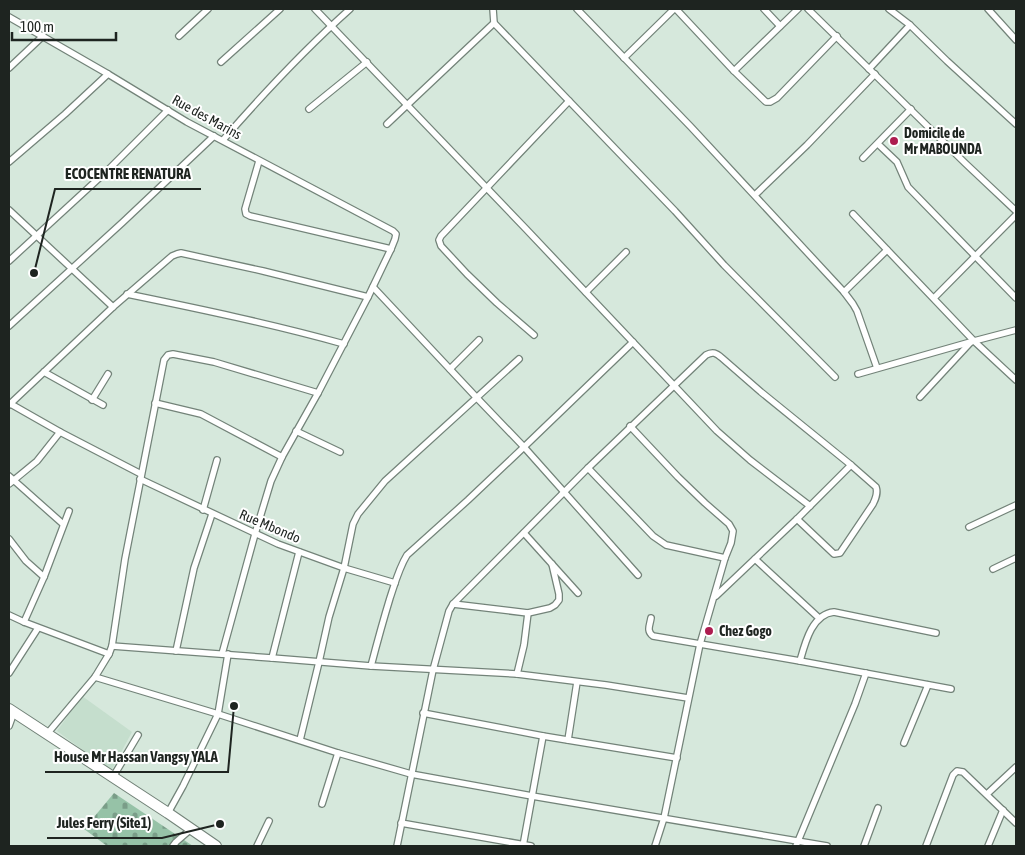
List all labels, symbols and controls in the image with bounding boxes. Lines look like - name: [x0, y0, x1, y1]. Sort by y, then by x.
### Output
- scale bar: [12, 10, 116, 42]
- text: 100 m: [20, 18, 54, 35]
- street label: Rue des Marins: [170, 91, 245, 143]
- place label: Domicile de Mr MABOUNDA: [904, 125, 982, 157]
- marker: Domicile de Mr MABOUNDA: [888, 135, 900, 147]
- callout: ECOCENTRE RENATURA: [55, 159, 201, 189]
- text: ECOCENTRE RENATURA: [65, 165, 192, 182]
- street label: Rue Mbondo: [237, 506, 303, 546]
- place label: Chez Gogo: [719, 623, 772, 639]
- marker: Chez Gogo: [703, 625, 715, 637]
- callout: House Mr Hassan Vangsy YALA: [45, 742, 228, 772]
- text: House Mr Hassan Vangsy YALA: [54, 748, 219, 765]
- callout: Jules Ferry (Site1): [47, 808, 162, 838]
- text: Jules Ferry (Site1): [56, 814, 151, 831]

